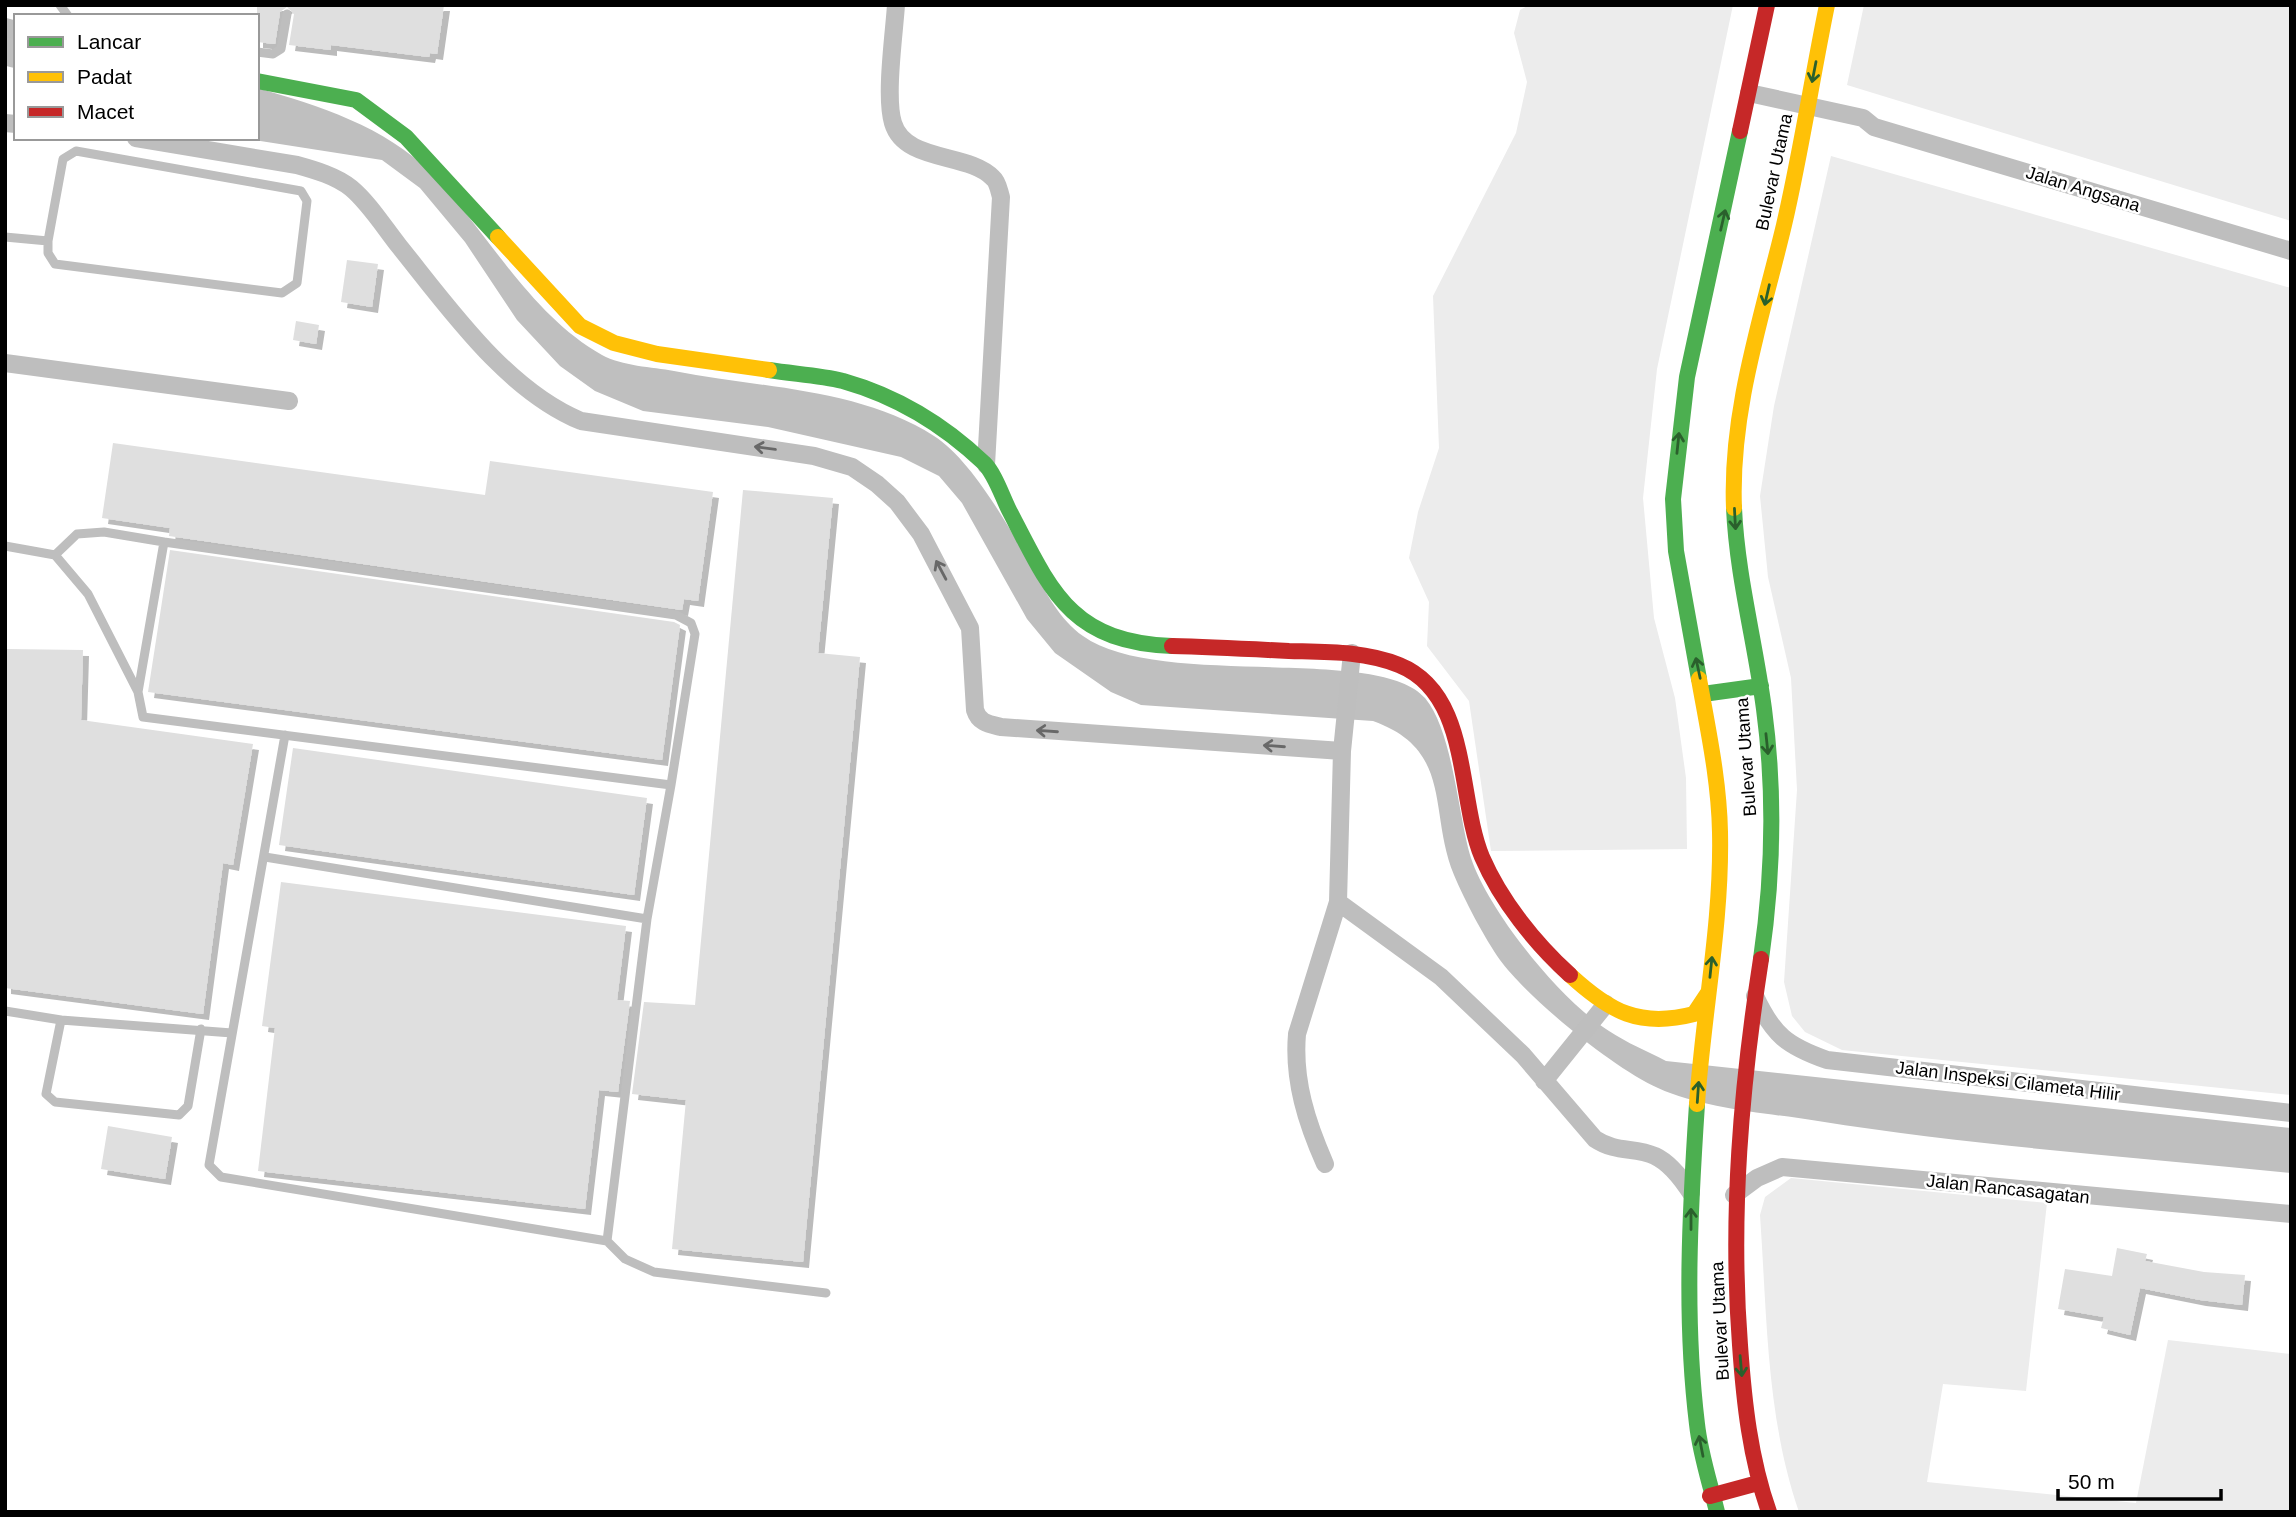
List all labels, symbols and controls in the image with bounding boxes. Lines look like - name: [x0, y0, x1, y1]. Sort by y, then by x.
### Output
- legend: [14, 14, 259, 140]
- text: Lancar: [77, 30, 141, 53]
- one-way arrow: [1807, 60, 1820, 83]
- text: Padat: [77, 65, 132, 88]
- text: Macet: [77, 100, 134, 123]
- street label: Bulevar Utama: [1752, 111, 1796, 232]
- street label: Jalan Angsana: [2024, 162, 2143, 216]
- one-way arrow: [1716, 209, 1730, 232]
- one-way arrow: [1760, 283, 1773, 306]
- one-way arrow: [1672, 432, 1685, 455]
- one-way arrow: [754, 442, 777, 455]
- one-way arrow: [1728, 507, 1741, 530]
- one-way arrow: [933, 560, 947, 581]
- one-way arrow: [1690, 657, 1704, 680]
- street label: Bulevar Utama: [1732, 696, 1760, 817]
- one-way arrow: [1036, 724, 1059, 737]
- one-way arrow: [1760, 732, 1773, 755]
- one-way arrow: [1263, 739, 1286, 752]
- one-way arrow: [1704, 956, 1717, 979]
- street label: Jalan Inspeksi Cilameta Hilir: [1895, 1057, 2121, 1105]
- one-way arrow: [1692, 1082, 1705, 1104]
- street label: Jalan Rancasagatan: [1925, 1170, 2091, 1208]
- one-way arrow: [1684, 1207, 1698, 1230]
- street label: Bulevar Utama: [1707, 1260, 1733, 1381]
- one-way arrow: [1735, 1355, 1748, 1377]
- one-way arrow: [1693, 1435, 1707, 1458]
- scale bar: [2058, 1458, 2221, 1502]
- text: 50 m: [2068, 1470, 2115, 1493]

